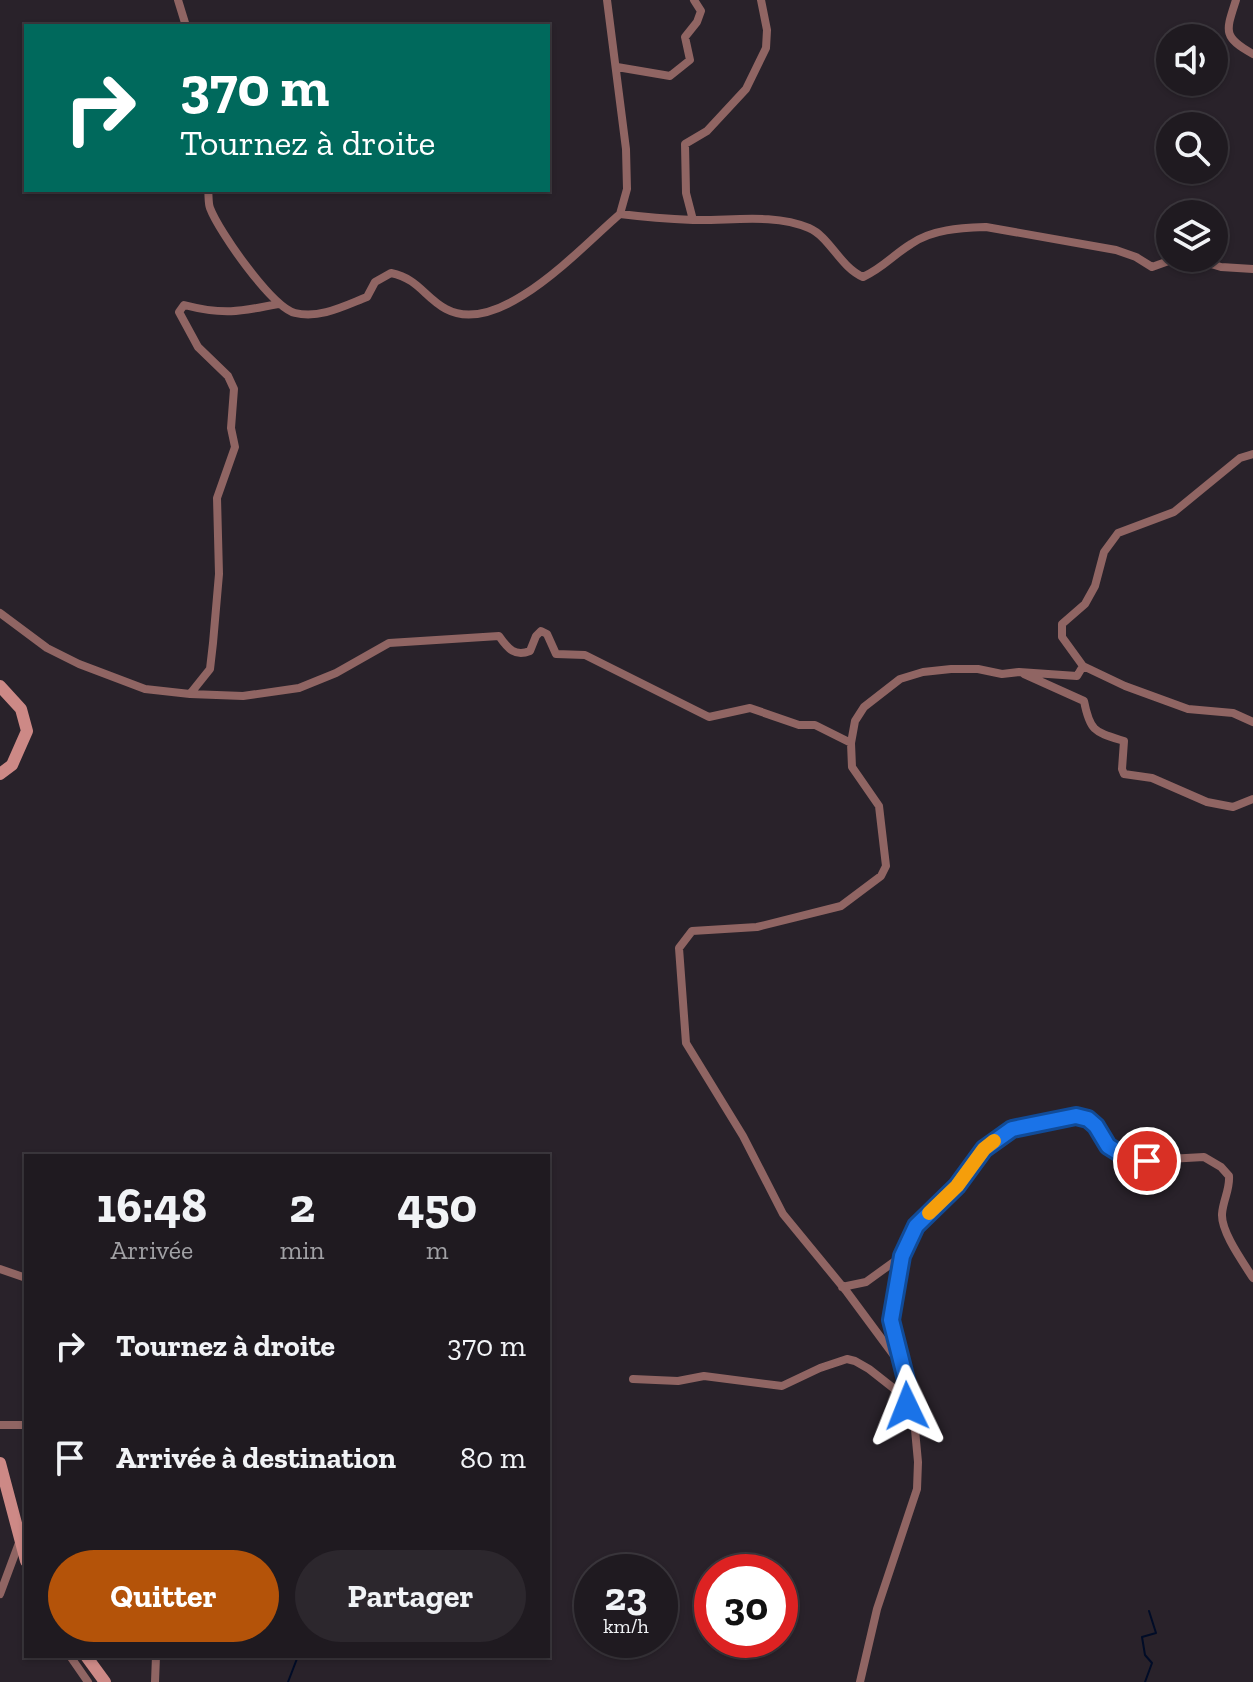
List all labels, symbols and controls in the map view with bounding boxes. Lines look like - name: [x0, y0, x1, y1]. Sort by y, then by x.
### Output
- map controls: [1156, 24, 1228, 272]
- button: sound: [1156, 24, 1228, 96]
- text: 370 m: [180, 53, 329, 120]
- icon: right: [48, 56, 152, 160]
- button: search: [1156, 112, 1228, 184]
- text: Tournez à droite: [180, 121, 436, 164]
- button: layers: [1156, 200, 1228, 272]
- pin: [1113, 1127, 1181, 1195]
- icon: arrive: [1125, 1139, 1169, 1183]
- text: 16:48: [97, 1177, 207, 1234]
- text: 2: [289, 1177, 315, 1234]
- text: 450: [397, 1177, 477, 1234]
- text: Arrivée: [110, 1234, 193, 1266]
- text: min: [280, 1234, 324, 1266]
- text: m: [426, 1234, 448, 1266]
- icon: right: [48, 1324, 92, 1368]
- text: Tournez à droite: [116, 1328, 335, 1364]
- text: 370 m: [447, 1328, 526, 1364]
- position arrow: [865, 1364, 949, 1448]
- icon: arrive: [48, 1436, 92, 1480]
- text: Arrivée à destination: [116, 1440, 396, 1476]
- text: 80 m: [460, 1440, 526, 1476]
- button: Quitter: [48, 1550, 279, 1642]
- button: Partager: [295, 1550, 526, 1642]
- speed limit sign: 30: [694, 1554, 798, 1658]
- text: 23: [605, 1572, 647, 1620]
- text: km/h: [603, 1614, 649, 1638]

